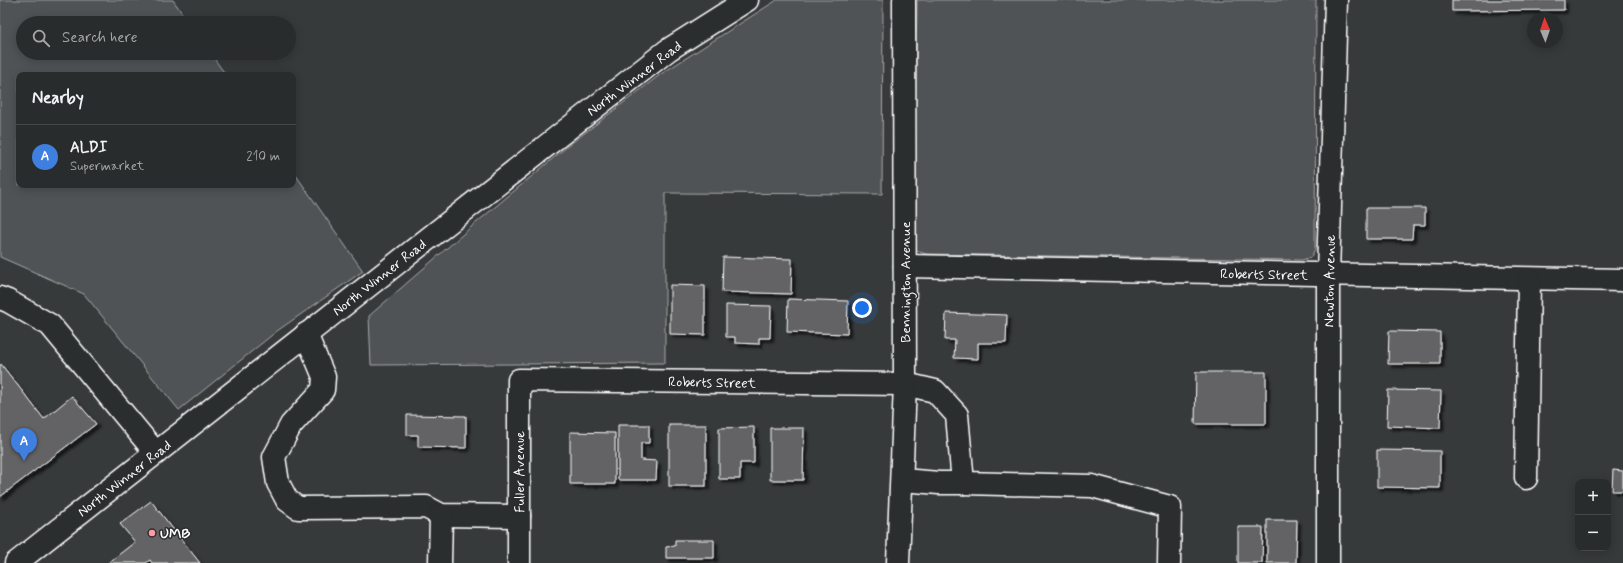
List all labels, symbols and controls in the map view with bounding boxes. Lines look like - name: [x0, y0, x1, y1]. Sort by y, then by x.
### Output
- north arrow: [1527, 12, 1563, 48]
- search box: [16, 16, 296, 60]
- icon: search: [30, 27, 52, 49]
- text: Search here: [62, 28, 138, 48]
- street label: North Winner Road: [584, 37, 686, 120]
- text: Nearby: [32, 87, 84, 109]
- text: ALDI: [70, 138, 107, 158]
- text: A: [41, 148, 49, 165]
- text: 210 m: [246, 148, 280, 165]
- text: Supermarket: [70, 158, 144, 175]
- street label: Bennington Avenue: [897, 221, 917, 343]
- street label: Newton Avenue: [1320, 234, 1340, 328]
- street label: North Winner Road: [329, 236, 430, 320]
- street label: Roberts Street: [1220, 265, 1309, 285]
- your location: [852, 298, 872, 318]
- street label: Roberts Street: [668, 373, 757, 393]
- pin: A: [11, 428, 37, 461]
- street label: Fuller Avenue: [511, 431, 529, 513]
- street label: North Winner Road: [74, 437, 175, 521]
- map controls: [1575, 479, 1611, 551]
- button: +: [1575, 479, 1611, 515]
- button: −: [1575, 515, 1611, 551]
- place label: UMB: [160, 525, 190, 543]
- marker: UMB: [147, 528, 157, 538]

